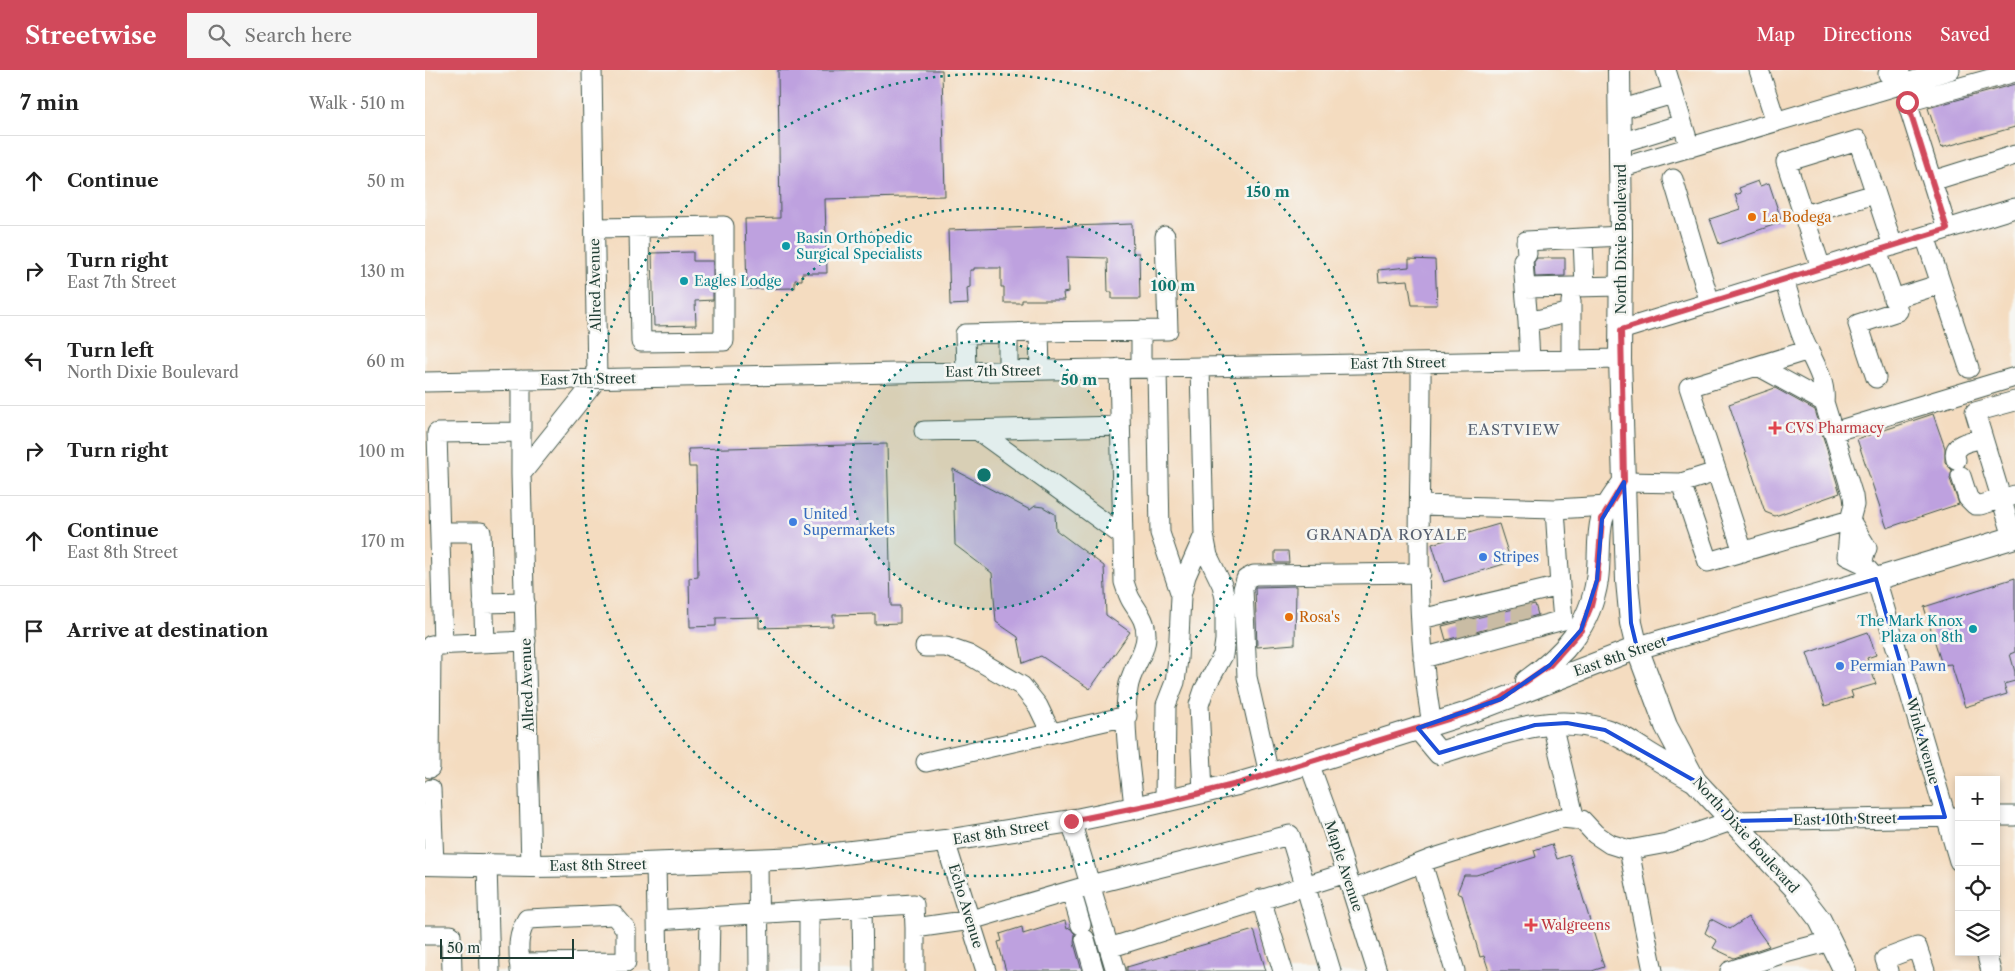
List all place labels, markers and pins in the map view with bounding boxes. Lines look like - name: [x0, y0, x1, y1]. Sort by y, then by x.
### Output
- place label: La Bodega: [1762, 208, 1832, 226]
- marker: La Bodega: [1746, 211, 1758, 223]
- place label: Basin Orthopedic Surgical Specialists: [796, 229, 922, 263]
- marker: Basin Orthopedic Surgical Specialists: [780, 240, 792, 252]
- place label: Eagles Lodge: [694, 272, 782, 290]
- marker: Eagles Lodge: [678, 275, 690, 287]
- place label: CVS Pharmacy: [1785, 419, 1885, 437]
- marker: CVS Pharmacy: [1769, 422, 1781, 434]
- centre of rings: [975, 466, 993, 484]
- place label: United Supermarkets: [803, 505, 895, 539]
- marker: United Supermarkets: [787, 516, 799, 528]
- place label: Stripes: [1493, 548, 1539, 566]
- marker: Stripes: [1477, 551, 1489, 563]
- place label: Rosa's: [1299, 608, 1340, 626]
- marker: Rosa's: [1283, 611, 1295, 623]
- place label: The Mark Knox Plaza on 8th: [1857, 612, 1964, 646]
- marker: The Mark Knox Plaza on 8th: [1967, 623, 1979, 635]
- place label: Permian Pawn: [1850, 657, 1946, 675]
- marker: Permian Pawn: [1834, 660, 1846, 672]
- place label: Walgreens: [1540, 916, 1610, 934]
- marker: Walgreens: [1525, 919, 1537, 931]

